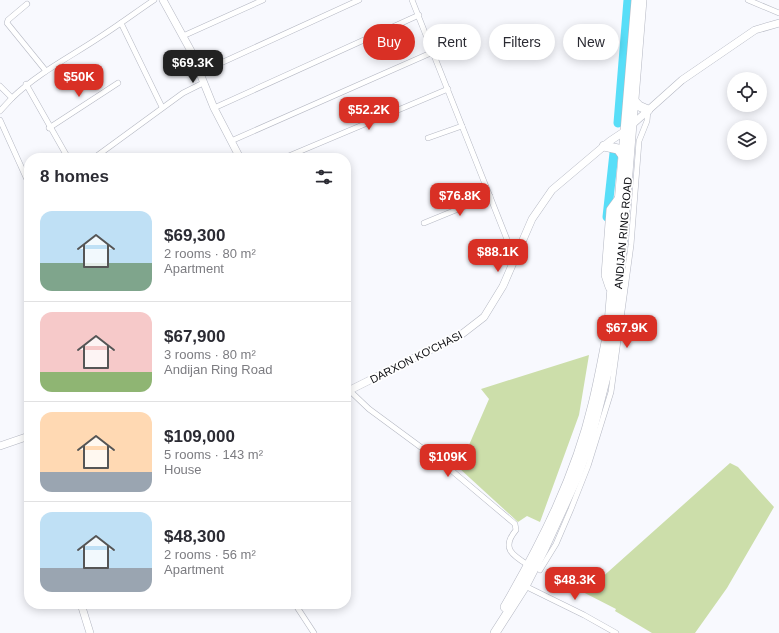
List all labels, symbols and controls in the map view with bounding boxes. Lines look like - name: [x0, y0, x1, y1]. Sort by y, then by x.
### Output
- chip: Buy: [363, 24, 415, 60]
- chip: Rent: [423, 24, 481, 60]
- chip: Filters: [489, 24, 555, 60]
- chip: New: [563, 24, 619, 60]
- pin: $69.3K: [160, 50, 226, 84]
- text: $69.3K: [172, 55, 214, 70]
- pin: $50K: [55, 64, 103, 98]
- text: $50K: [63, 69, 95, 84]
- map controls: [727, 72, 767, 160]
- button: locate: [727, 72, 767, 112]
- pin: $52.2K: [336, 97, 402, 131]
- text: $52.2K: [348, 102, 390, 117]
- button: layers: [727, 120, 767, 160]
- icon: filters: [313, 166, 335, 188]
- text: 8 homes: [40, 167, 109, 186]
- street label: ANDIJAN RING ROAD: [612, 176, 634, 290]
- pin: $76.8K: [427, 183, 493, 217]
- text: $76.8K: [439, 188, 481, 203]
- text: $69,300: [164, 226, 225, 245]
- icon: home: [72, 227, 120, 275]
- pin: $88.1K: [465, 239, 531, 273]
- text: $88.1K: [477, 244, 519, 259]
- text: 2 rooms · 80 m²: [164, 246, 256, 261]
- text: Apartment: [164, 261, 224, 276]
- pin: $67.9K: [594, 315, 660, 349]
- text: $67.9K: [606, 320, 648, 335]
- text: $67,900: [164, 327, 225, 346]
- icon: home: [72, 328, 120, 376]
- street label: DARXON KO'CHASI: [368, 329, 464, 385]
- text: 3 rooms · 80 m²: [164, 347, 256, 362]
- text: Andijan Ring Road: [164, 362, 272, 377]
- text: $109,000: [164, 427, 235, 446]
- icon: home: [72, 428, 120, 476]
- pin: $109K: [420, 444, 476, 478]
- text: 5 rooms · 143 m²: [164, 447, 263, 462]
- text: $109K: [429, 449, 467, 464]
- text: House: [164, 462, 202, 477]
- text: $48,300: [164, 527, 225, 546]
- icon: home: [72, 528, 120, 576]
- text: 2 rooms · 56 m²: [164, 547, 256, 562]
- text: Apartment: [164, 562, 224, 577]
- pin: $48.3K: [542, 567, 608, 601]
- text: $48.3K: [554, 572, 596, 587]

